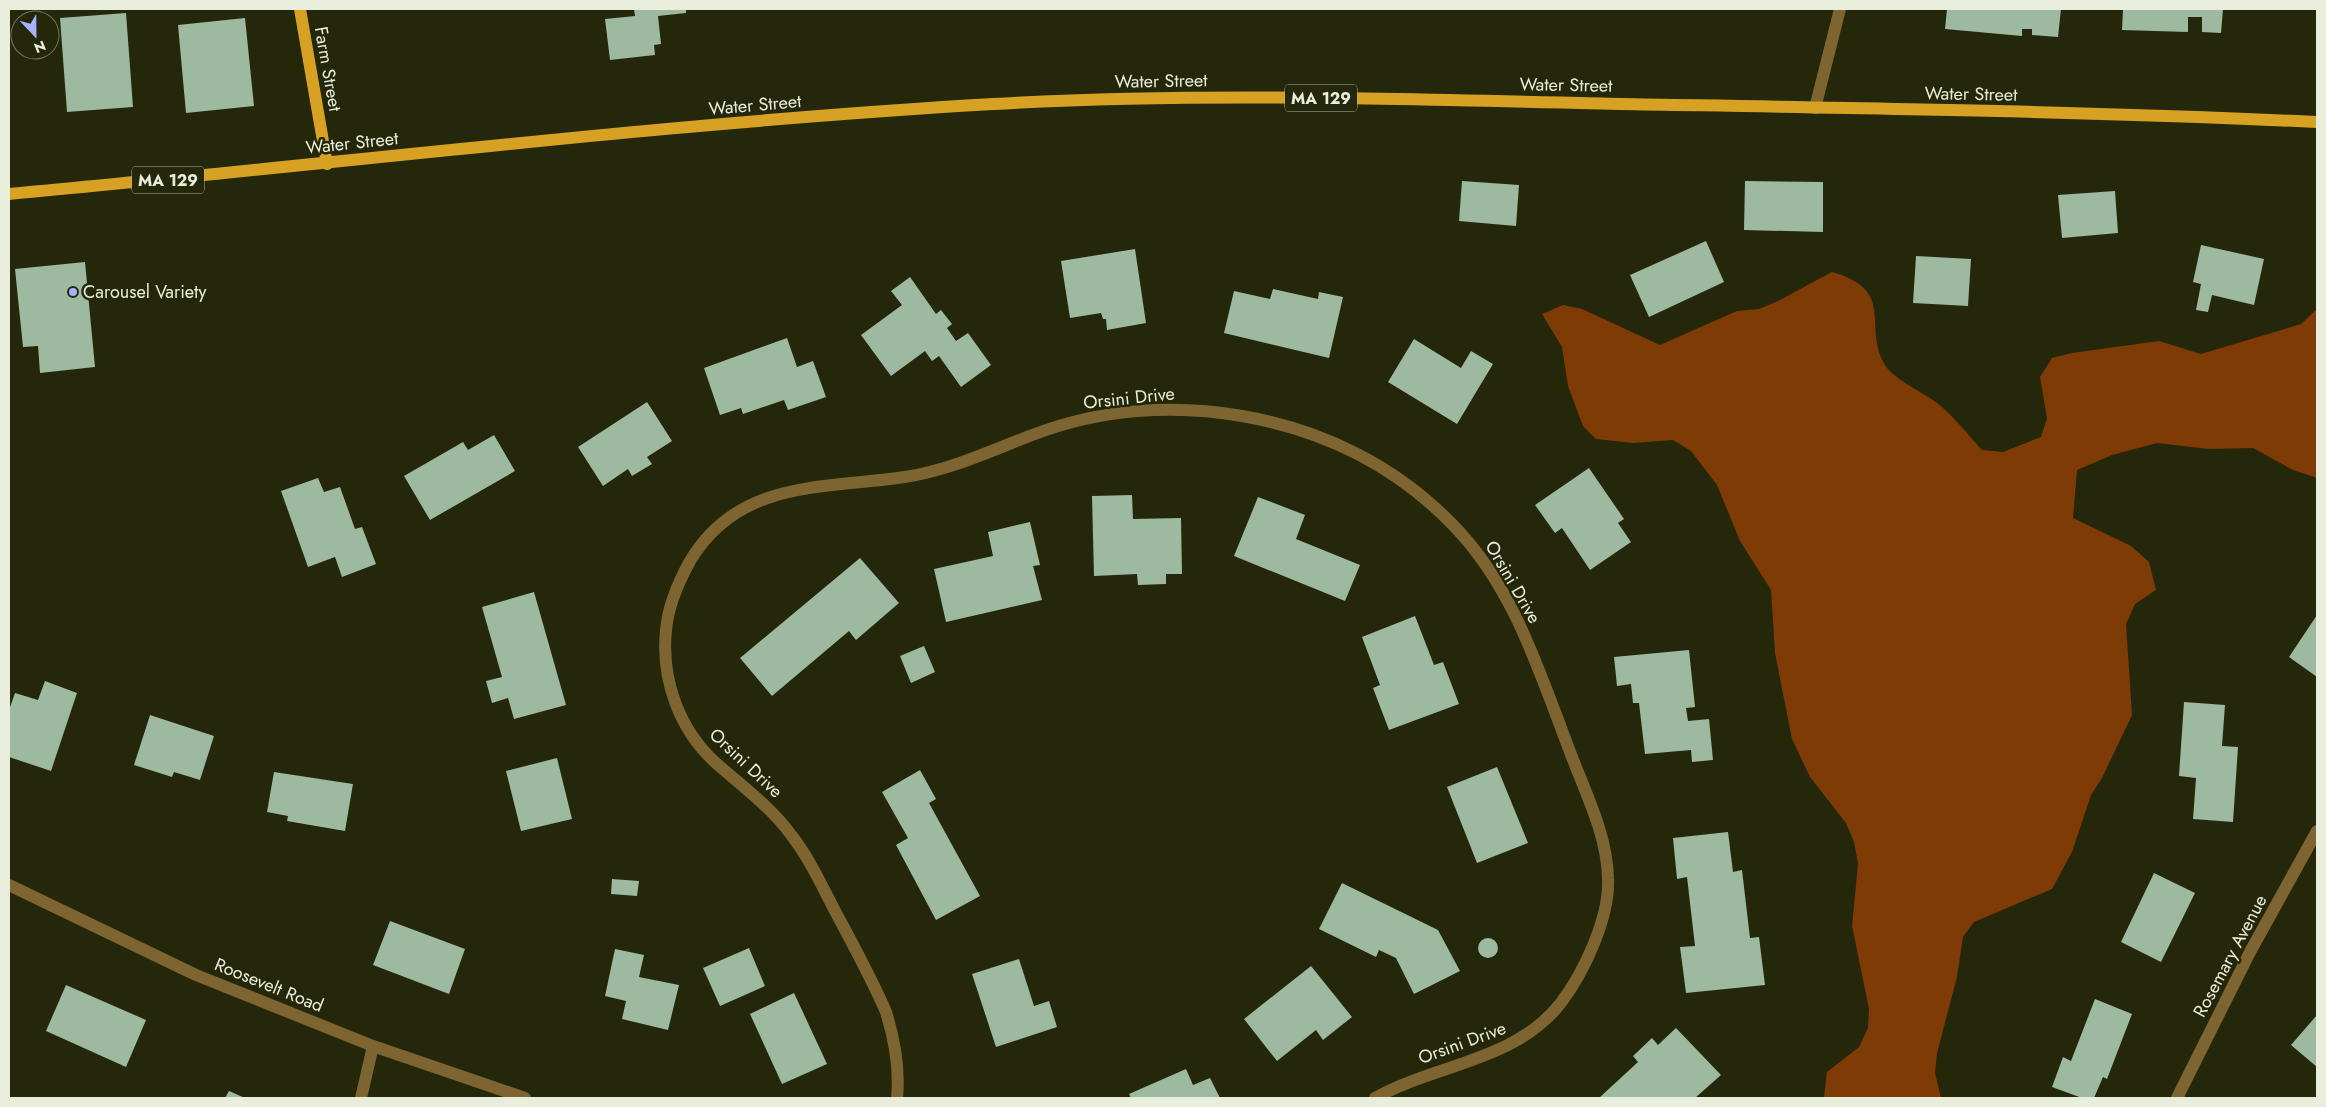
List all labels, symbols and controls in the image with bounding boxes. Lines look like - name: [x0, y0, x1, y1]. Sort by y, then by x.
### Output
- north arrow: [10, 10, 60, 60]
- street label: Farm Street: [308, 25, 348, 114]
- text: N: [31, 36, 49, 58]
- street label: Water Street: [1114, 67, 1208, 95]
- street label: Water Street: [1519, 71, 1613, 99]
- street label: Water Street: [1924, 80, 2018, 108]
- road number: MA 129: [1285, 85, 1357, 112]
- street label: Water Street: [708, 88, 803, 122]
- street label: Water Street: [304, 125, 400, 161]
- road number: MA 129: [132, 166, 204, 194]
- place label: Carousel Variety: [83, 279, 206, 305]
- marker: Carousel Variety: [67, 286, 79, 298]
- street label: Orsini Drive: [1082, 380, 1176, 416]
- street label: Orsini Drive: [1479, 536, 1547, 628]
- street label: Orsini Drive: [704, 722, 788, 804]
- street label: Rosemary Avenue: [2187, 890, 2273, 1022]
- street label: Roosevelt Road: [211, 951, 327, 1019]
- street label: Orsini Drive: [1414, 1015, 1510, 1071]

